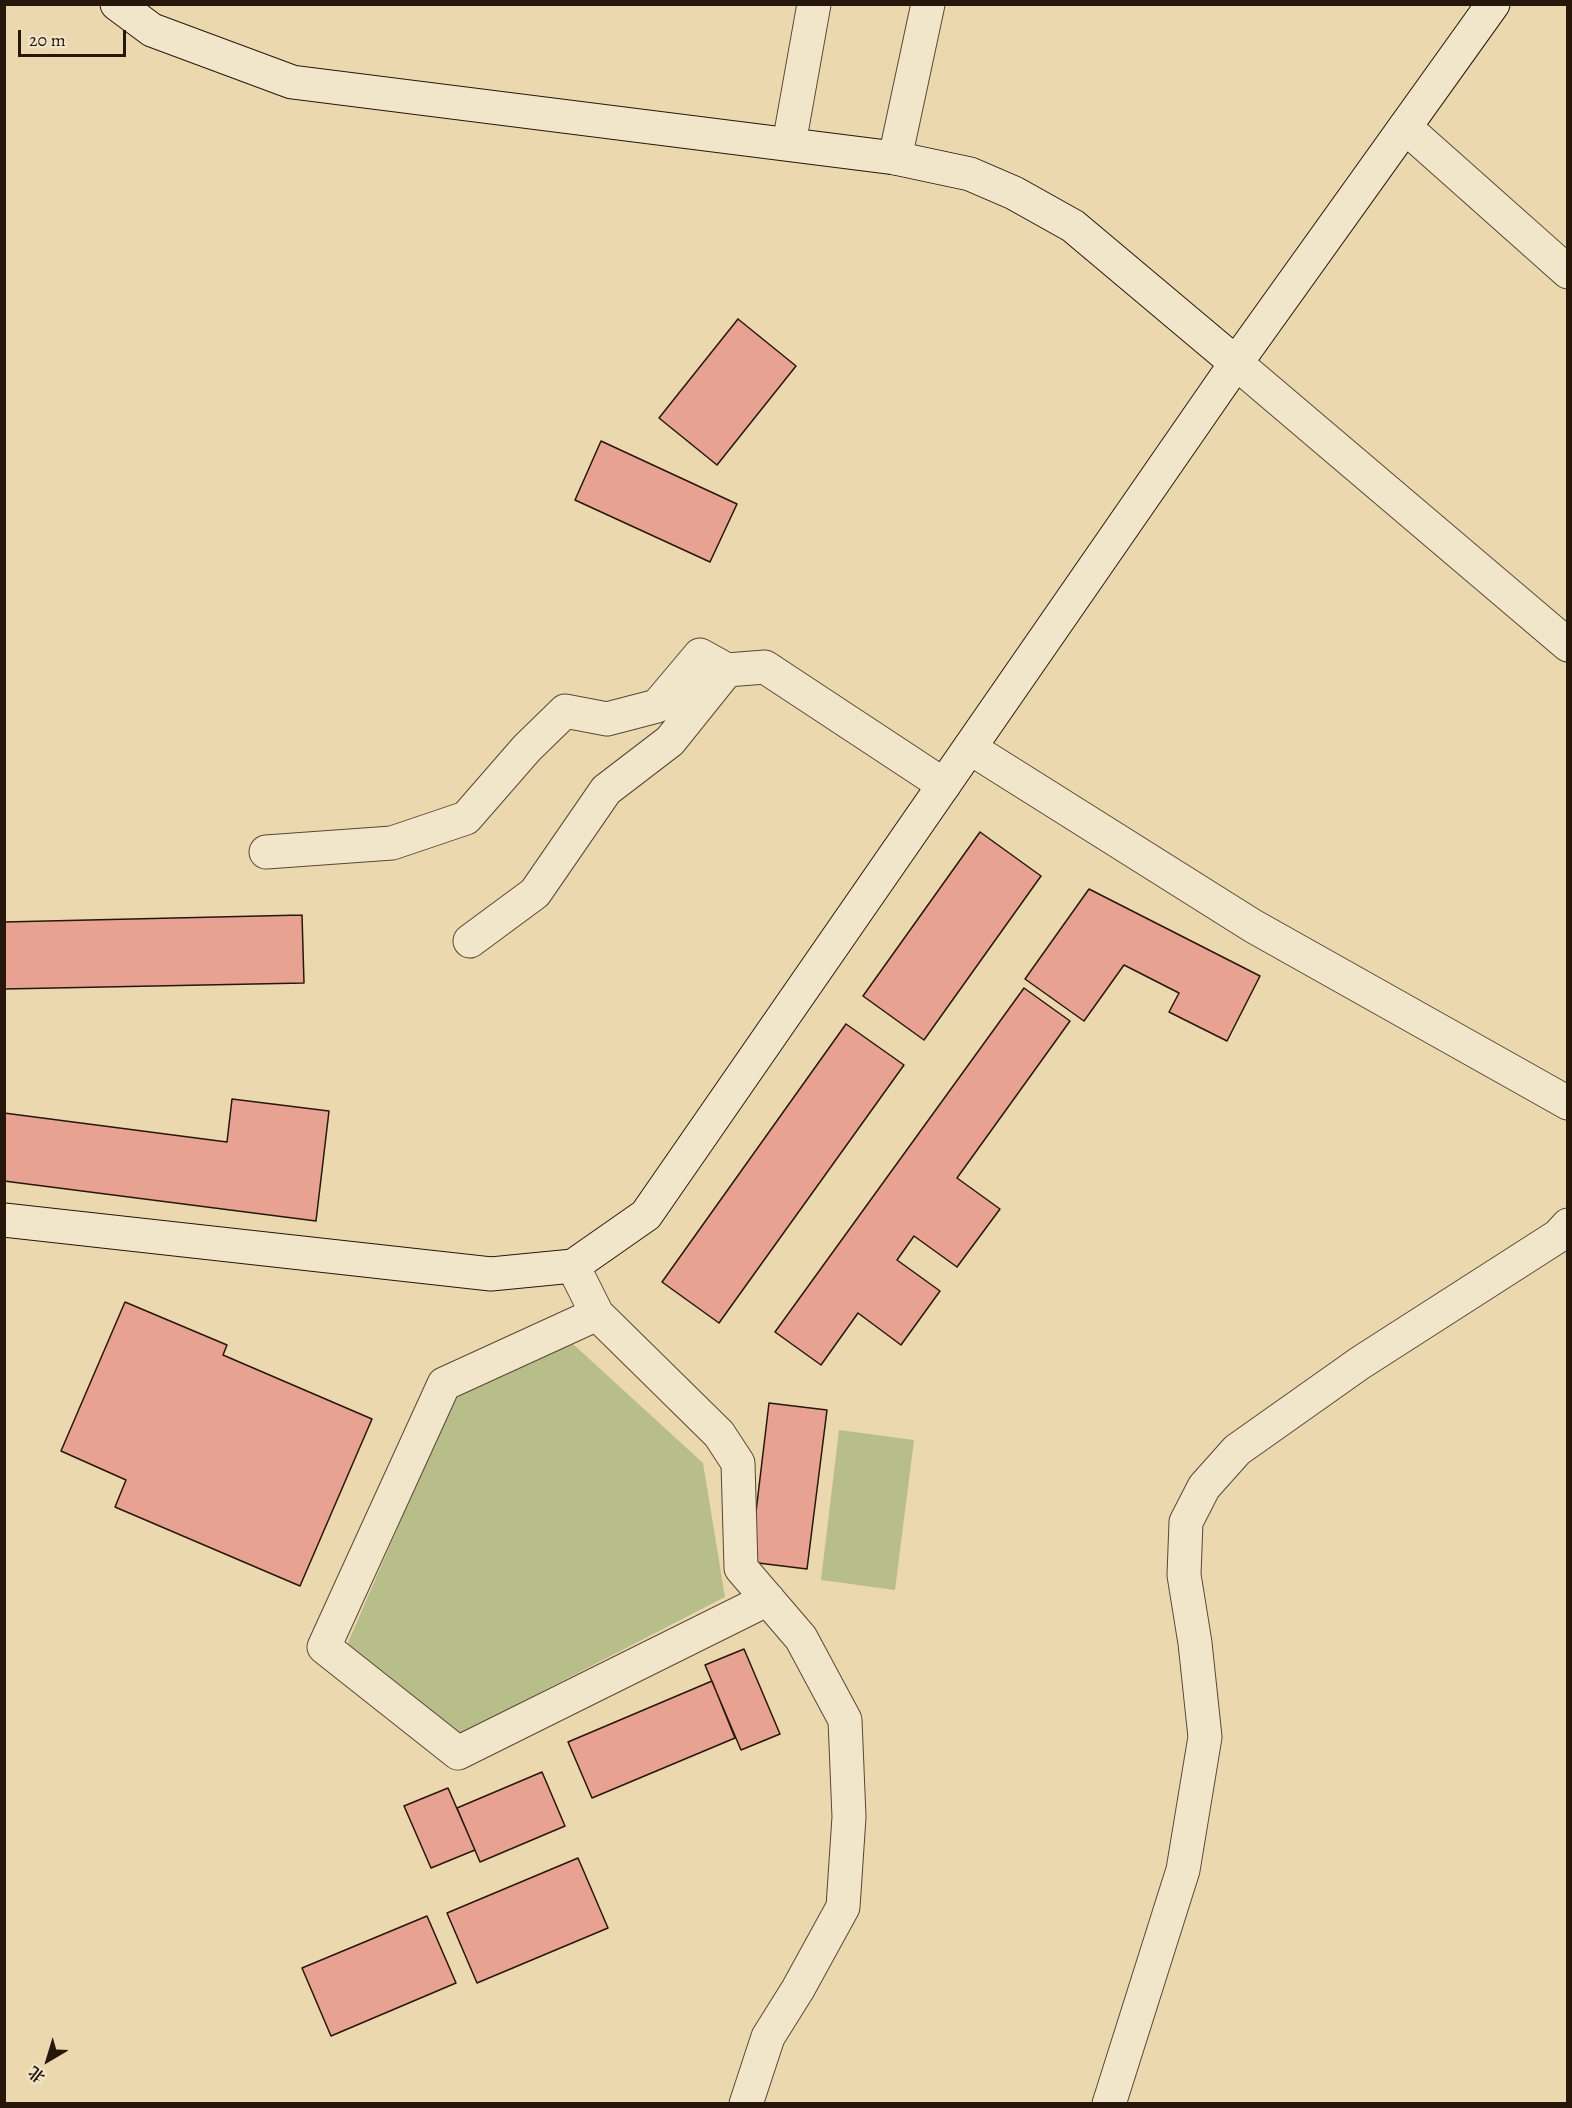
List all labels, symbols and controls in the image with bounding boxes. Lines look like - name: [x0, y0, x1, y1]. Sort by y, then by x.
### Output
- scale bar: [21, 18, 129, 56]
- text: 20 m: [29, 28, 66, 52]
- north arrow: [18, 2030, 78, 2090]
- text: 北: [24, 2061, 50, 2088]

